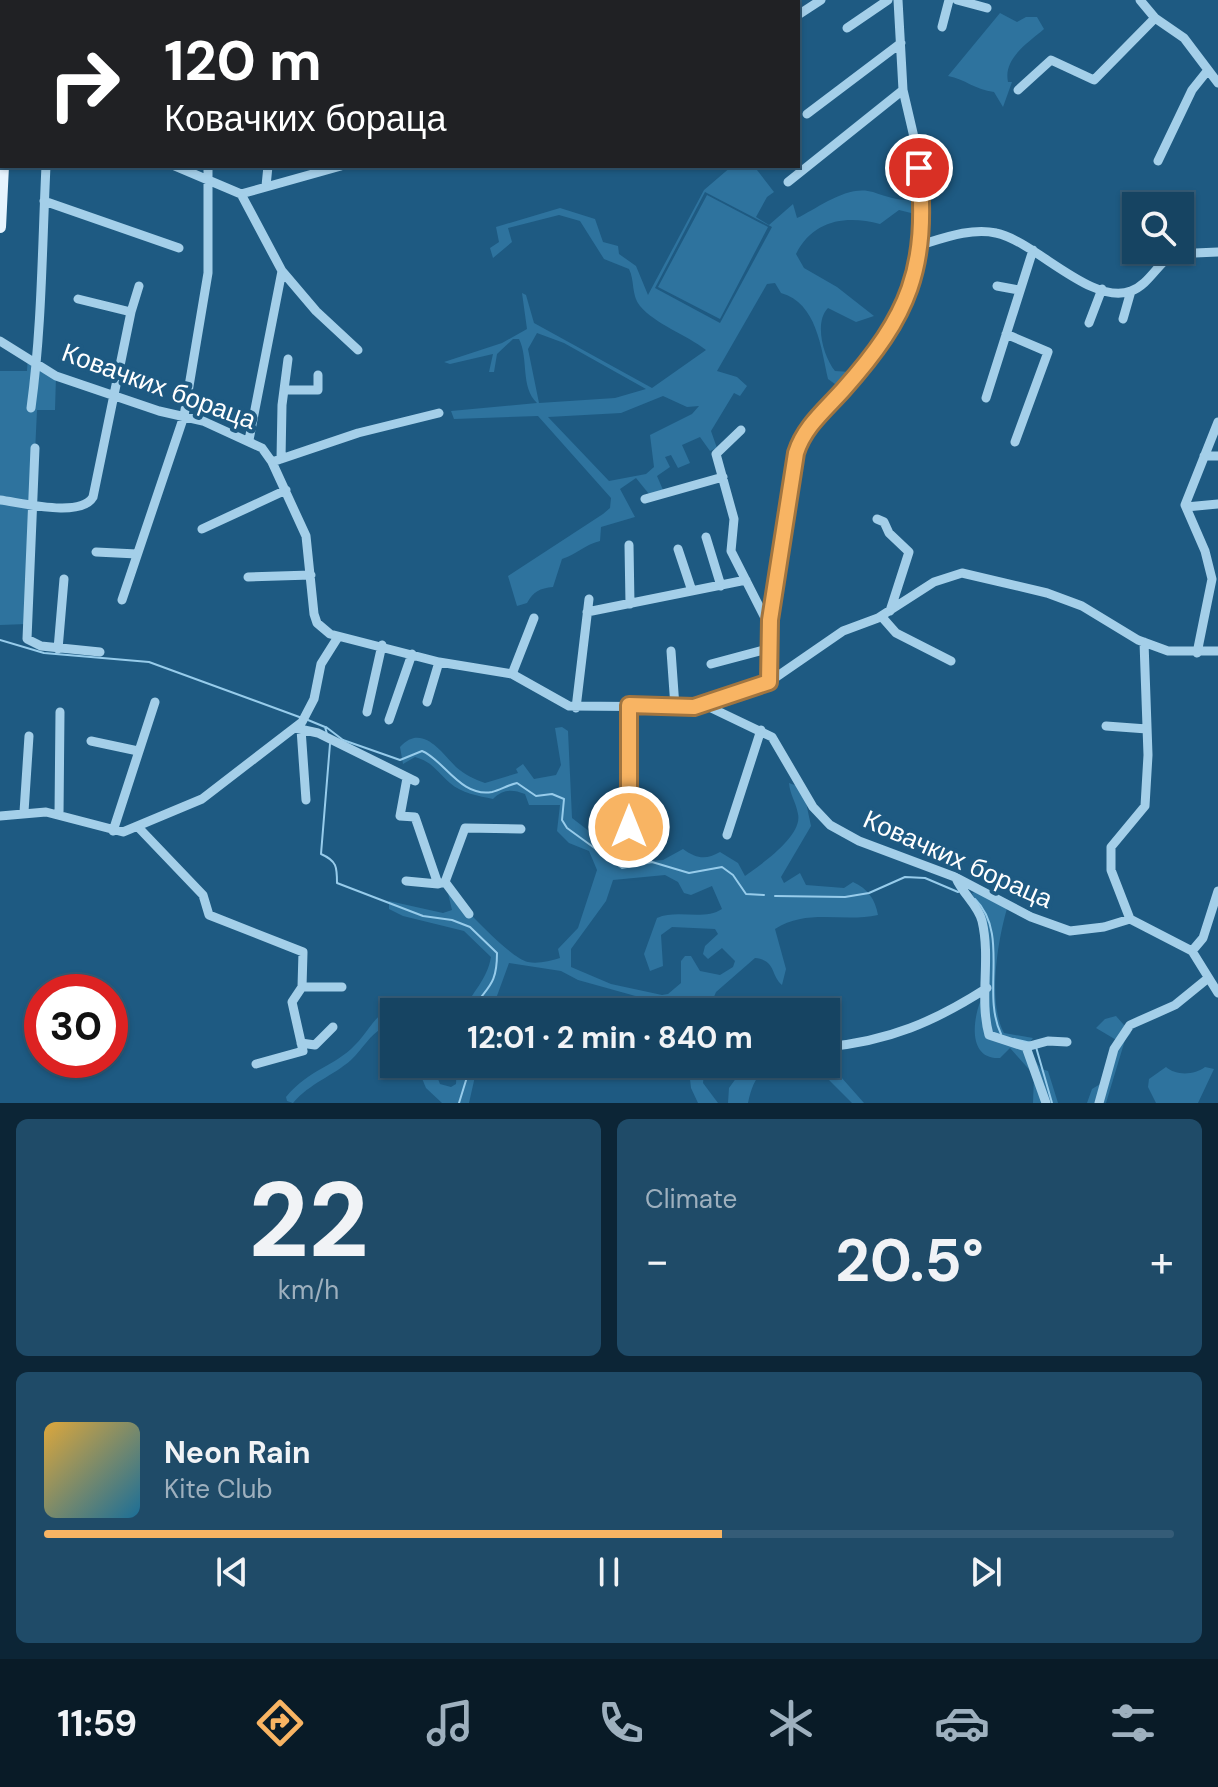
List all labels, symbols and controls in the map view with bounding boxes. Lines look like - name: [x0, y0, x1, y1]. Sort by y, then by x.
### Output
- text: 120 m: [164, 24, 322, 97]
- icon: right: [32, 32, 136, 136]
- text: Ковачких бораца: [164, 95, 446, 142]
- pin: [885, 134, 953, 202]
- icon: arrive: [897, 146, 941, 190]
- map controls: [1122, 192, 1194, 264]
- button: search: [1122, 192, 1194, 264]
- street label: Ковачких бораца: [57, 335, 261, 437]
- position arrow: [587, 785, 671, 869]
- street label: Ковачких бораца: [858, 802, 1059, 916]
- speed limit sign: 30: [24, 974, 128, 1078]
- text: 12:01 · 2 min · 840 m: [467, 1018, 753, 1057]
- text: 22: [248, 1153, 369, 1288]
- text: Climate: [645, 1182, 737, 1216]
- text: 20.5°: [835, 1221, 984, 1300]
- text: −: [645, 1232, 669, 1290]
- text: +: [1150, 1232, 1174, 1290]
- text: km/h: [278, 1273, 339, 1307]
- text: Neon Rain: [164, 1433, 310, 1472]
- text: Kite Club: [164, 1472, 273, 1506]
- icon: previous: [210, 1550, 254, 1594]
- icon: pause: [587, 1550, 631, 1594]
- icon: next: [964, 1550, 1008, 1594]
- icon: directions: [252, 1695, 308, 1751]
- icon: music: [422, 1695, 478, 1751]
- icon: phone: [593, 1695, 649, 1751]
- icon: climate: [763, 1695, 819, 1751]
- icon: car: [934, 1695, 990, 1751]
- icon: filters: [1105, 1695, 1161, 1751]
- text: 11:59: [57, 1700, 137, 1747]

